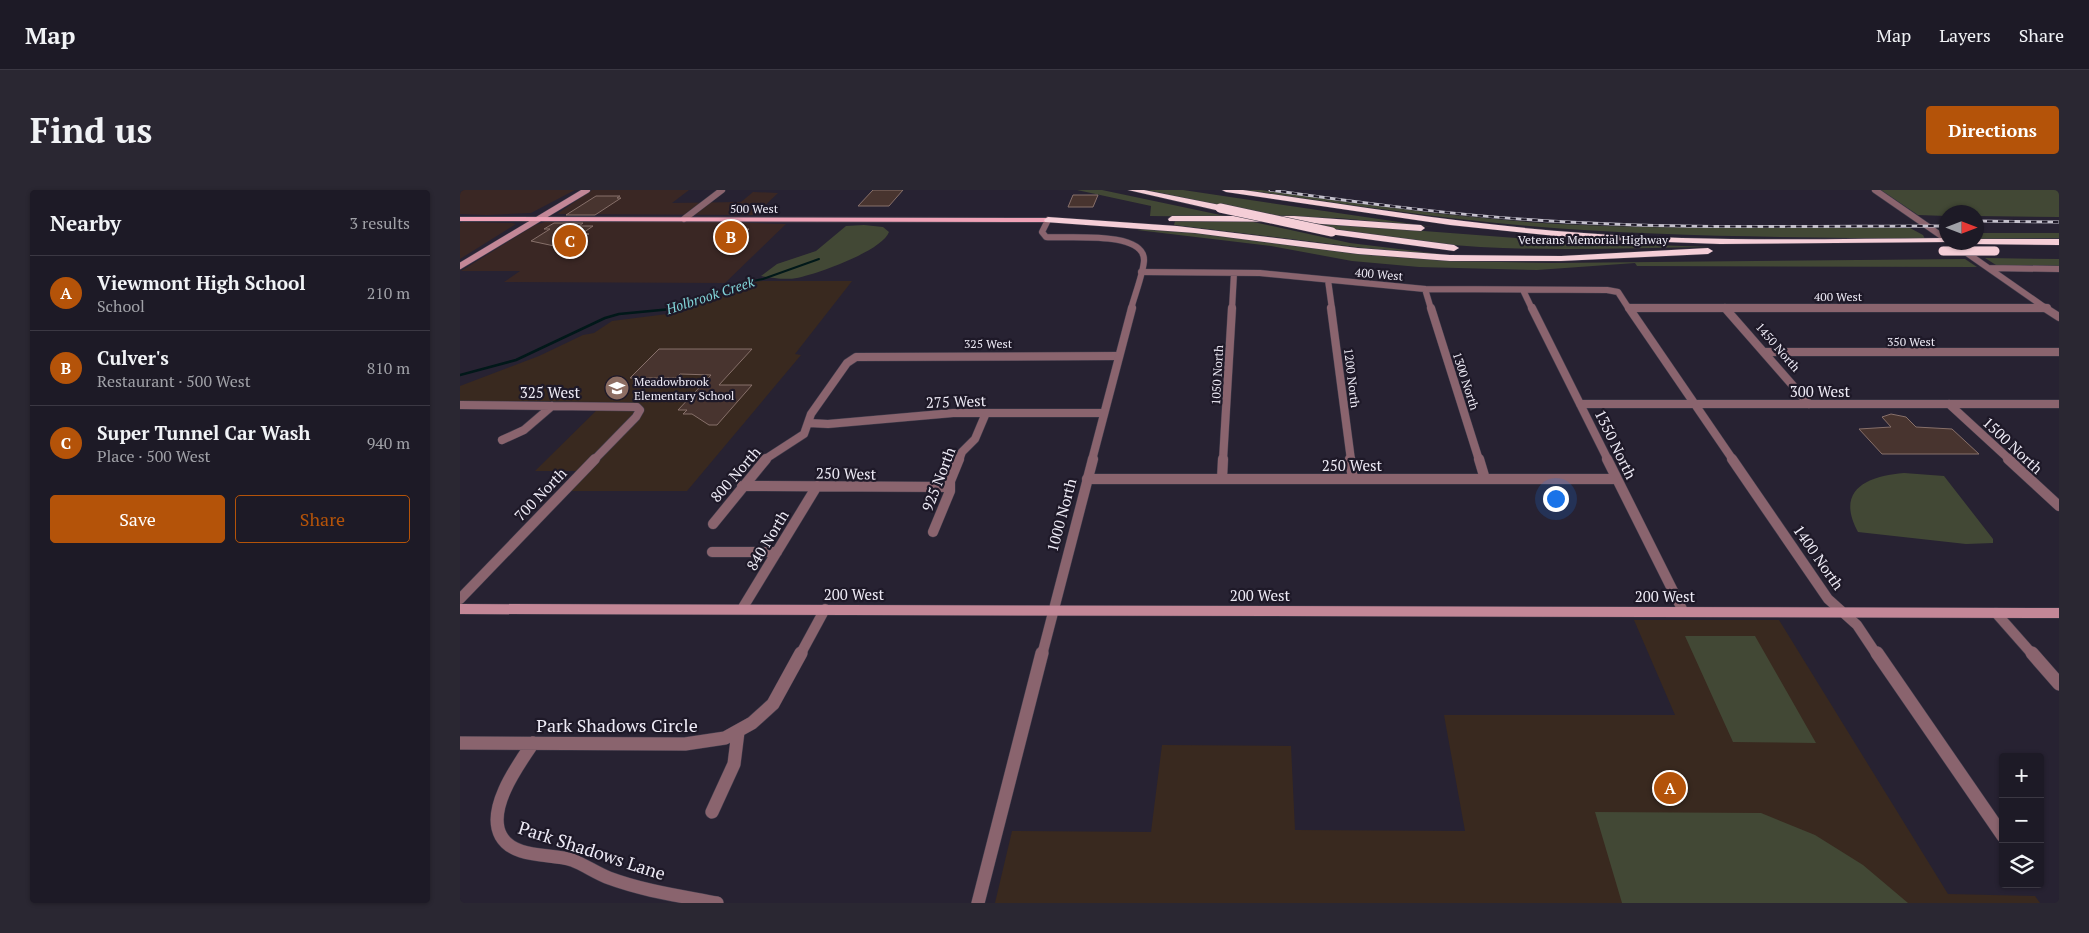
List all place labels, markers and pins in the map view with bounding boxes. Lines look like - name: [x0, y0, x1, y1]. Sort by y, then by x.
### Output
- pin: B: [715, 218, 747, 256]
- pin: C: [554, 222, 586, 260]
- place label: Meadowbrook Elementary School: [634, 374, 735, 403]
- school or university icon: Meadowbrook Elementary School: [604, 375, 630, 401]
- pin: A: [1654, 769, 1686, 807]

